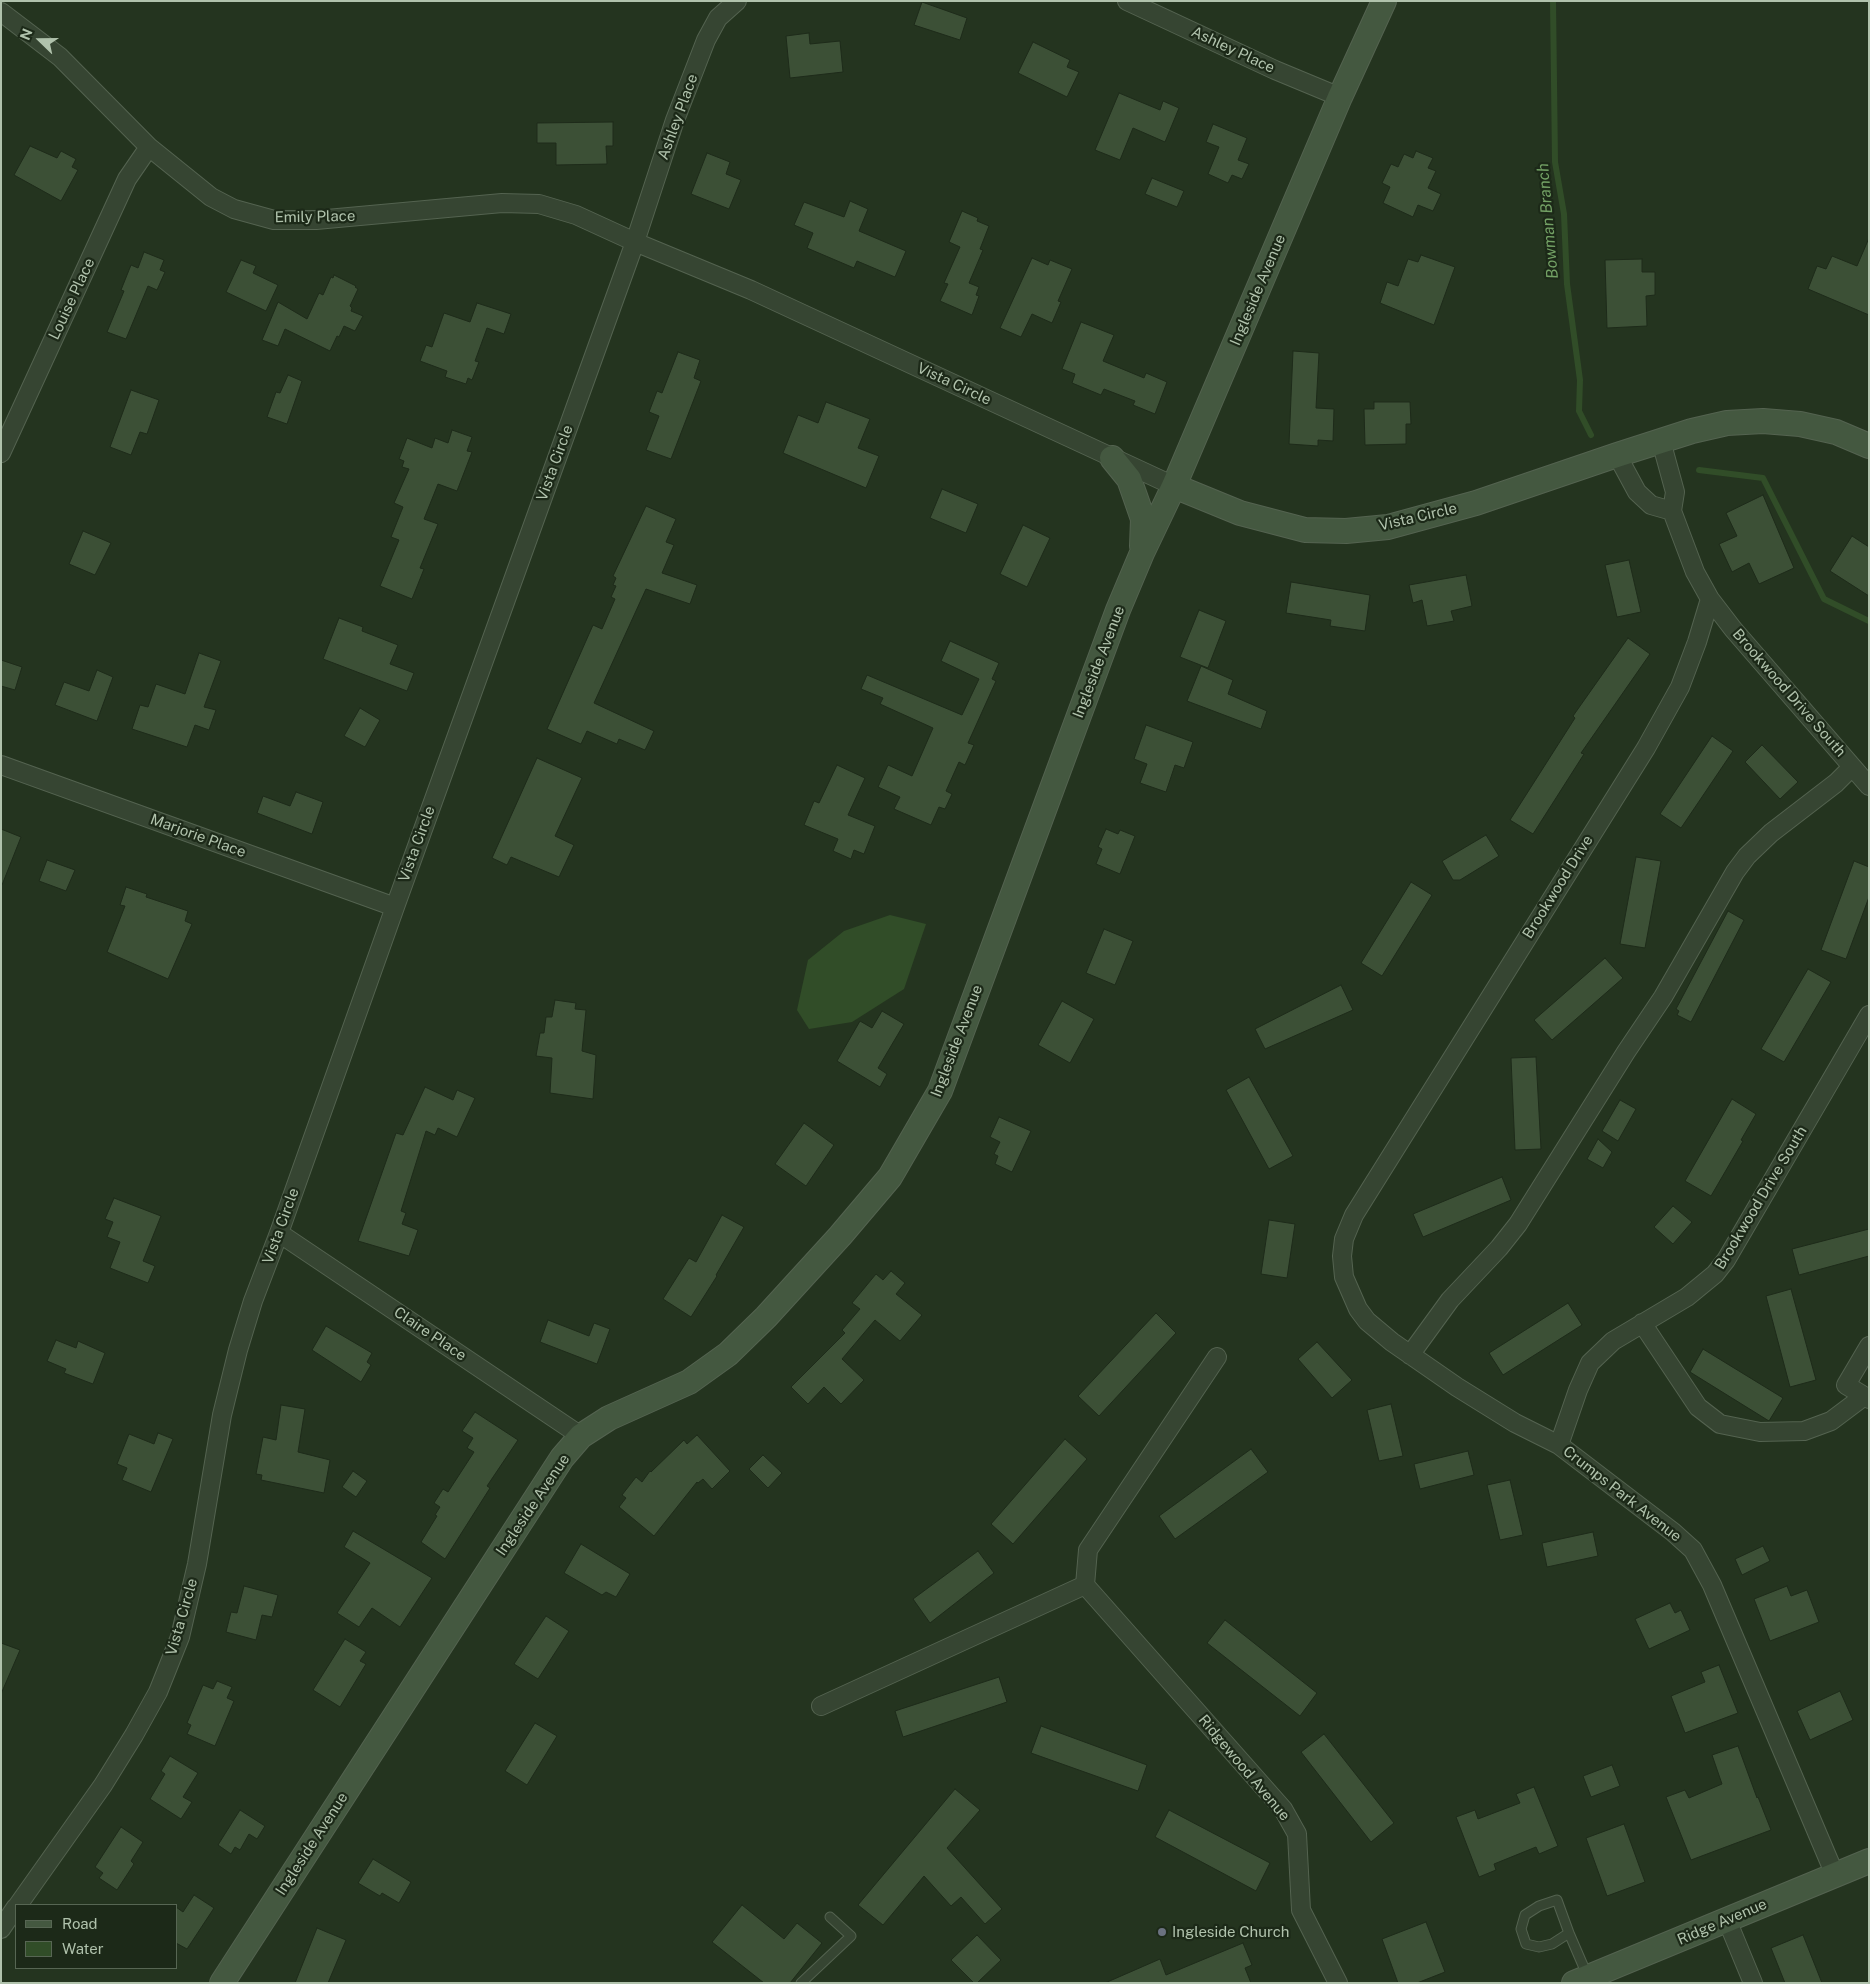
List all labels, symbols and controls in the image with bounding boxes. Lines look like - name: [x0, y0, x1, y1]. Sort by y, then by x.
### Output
- north arrow: [15, 15, 65, 65]
- street label: Ashley Place: [1188, 23, 1278, 77]
- text: N: [17, 26, 36, 42]
- street label: Ashley Place: [654, 72, 702, 162]
- water label: Bowman Branch: [1533, 162, 1563, 280]
- street label: Emily Place: [274, 207, 356, 227]
- street label: Ingleside Avenue: [1227, 232, 1289, 348]
- street label: Louise Place: [45, 255, 99, 343]
- street label: Vista Circle: [914, 359, 994, 409]
- street label: Vista Circle: [533, 423, 577, 503]
- street label: Vista Circle: [1377, 499, 1459, 535]
- street label: Ingleside Avenue: [1069, 603, 1129, 721]
- street label: Brookwood Drive South: [1729, 625, 1849, 761]
- street label: Vista Circle: [395, 804, 439, 884]
- street label: Marjorie Place: [148, 810, 248, 862]
- street label: Brookwood Drive: [1519, 832, 1597, 942]
- street label: Ingleside Avenue: [927, 982, 987, 1100]
- street label: Brookwood Drive South: [1711, 1123, 1811, 1273]
- street label: Vista Circle: [259, 1186, 303, 1266]
- street label: Claire Place: [390, 1303, 470, 1365]
- street label: Crumps Park Avenue: [1559, 1442, 1685, 1546]
- street label: Ingleside Avenue: [492, 1451, 574, 1559]
- street label: Vista Circle: [162, 1576, 202, 1658]
- street label: Ridgewood Avenue: [1194, 1711, 1294, 1825]
- street label: Ingleside Avenue: [272, 1789, 352, 1899]
- street label: Ridge Avenue: [1675, 1895, 1769, 1949]
- legend: [15, 1904, 178, 1969]
- text: Road: [62, 1915, 98, 1932]
- place label: Ingleside Church: [1172, 1923, 1289, 1941]
- marker: Ingleside Church: [1156, 1926, 1168, 1938]
- text: Water: [62, 1940, 104, 1957]

